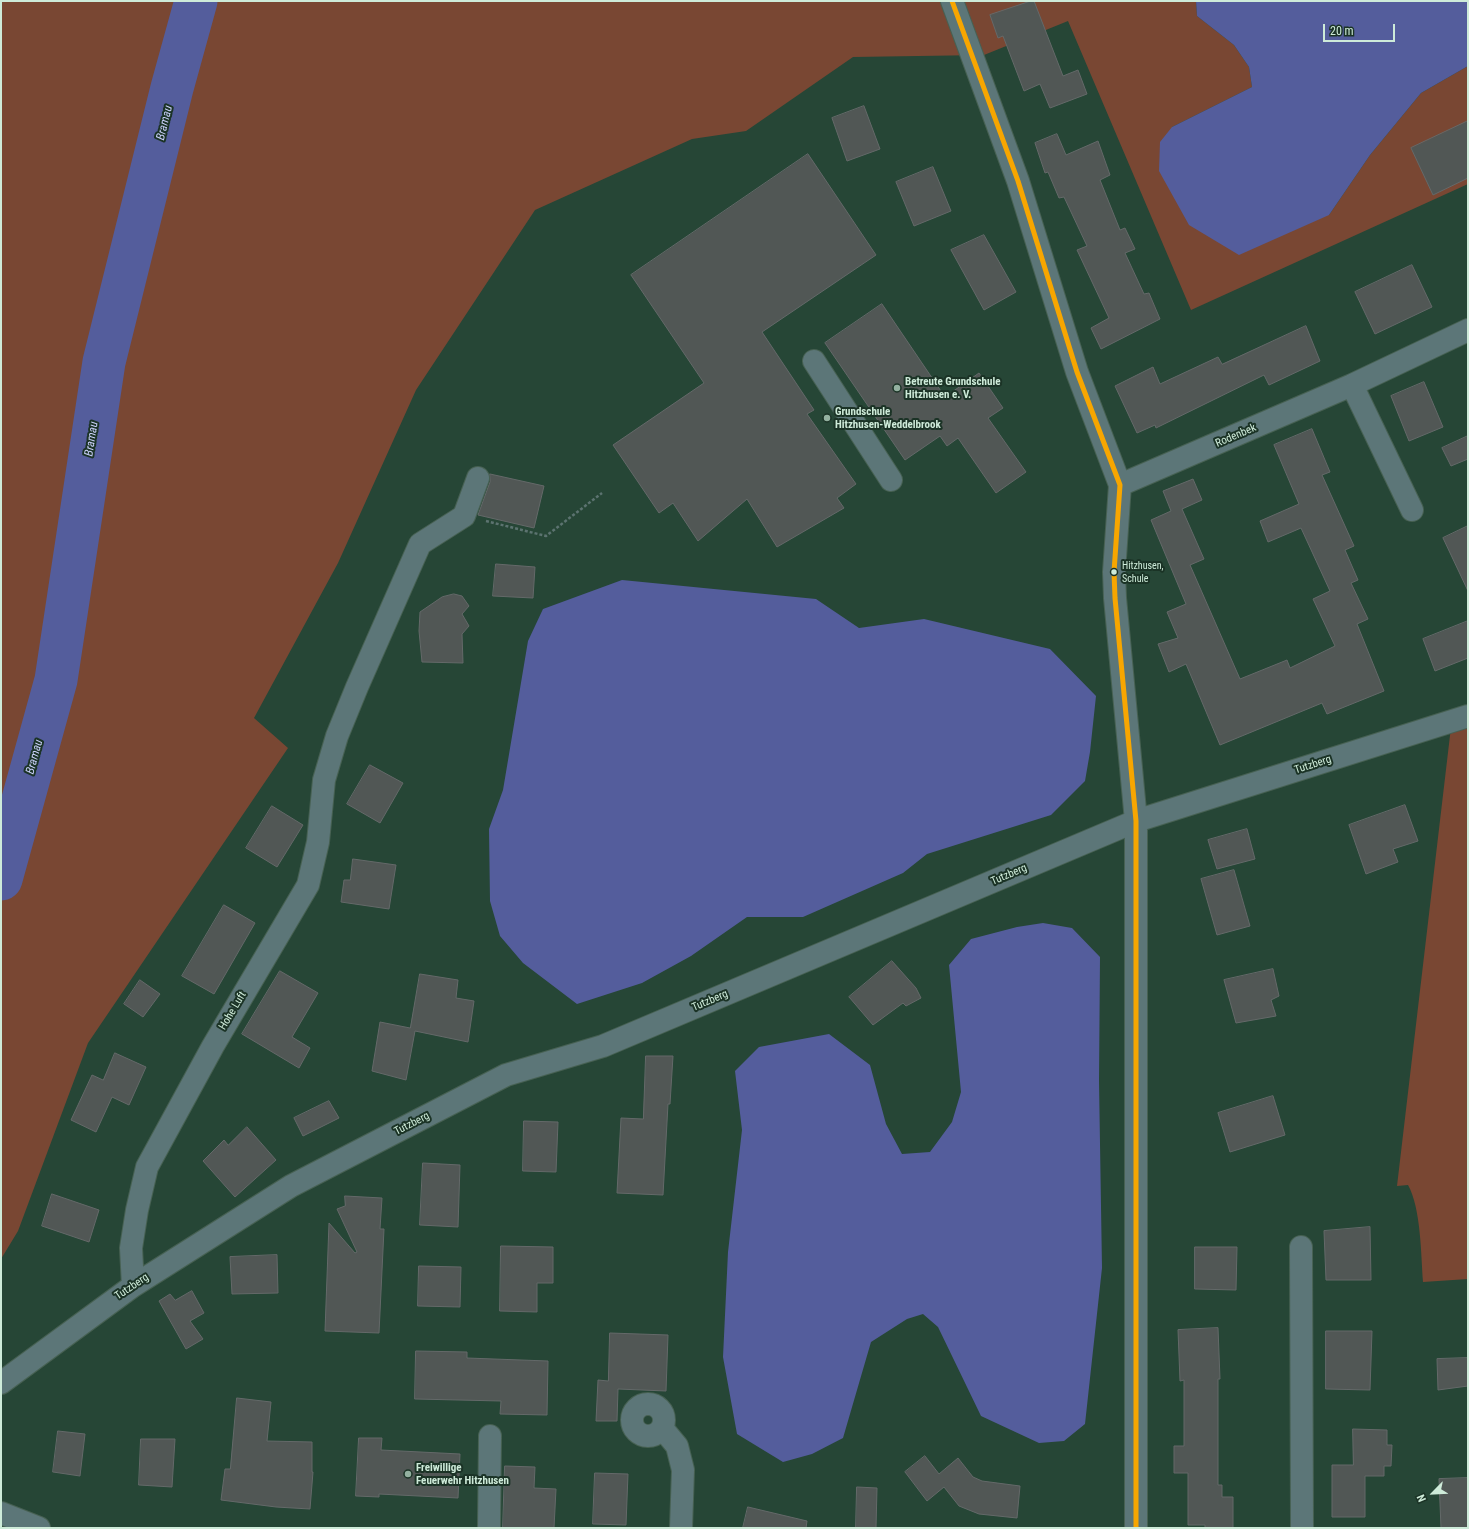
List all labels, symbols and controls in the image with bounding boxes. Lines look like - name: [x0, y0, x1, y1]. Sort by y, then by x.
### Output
- scale bar: [1325, 16, 1397, 42]
- text: 20 m: [1330, 24, 1354, 38]
- water label: Bramau: [154, 104, 176, 142]
- place label: Betreute Grundschule Hitzhusen e. V.: [905, 375, 1000, 401]
- marker: Betreute Grundschule Hitzhusen e. V.: [892, 383, 902, 393]
- place label: Grundschule Hitzhusen-Weddelbrook: [835, 405, 941, 431]
- marker: Grundschule Hitzhusen-Weddelbrook: [822, 413, 832, 423]
- water label: Bramau: [82, 420, 102, 458]
- street label: Rodenbek: [1214, 422, 1258, 450]
- place label: Hitzhusen, Schule: [1122, 560, 1164, 584]
- marker: Hitzhusen, Schule: [1109, 567, 1119, 577]
- water label: Bramau: [23, 738, 47, 776]
- street label: Tutzberg: [1293, 753, 1333, 777]
- street label: Tutzberg: [989, 862, 1029, 888]
- street label: Tutzberg: [690, 988, 730, 1014]
- street label: Hohe Luft: [216, 989, 250, 1033]
- street label: Tutzberg: [392, 1110, 432, 1138]
- street label: Tutzberg: [113, 1271, 151, 1303]
- place label: Freiwillige Feuerwehr Hitzhusen: [416, 1461, 509, 1487]
- marker: Freiwillige Feuerwehr Hitzhusen: [403, 1469, 413, 1479]
- north arrow: [1413, 1473, 1453, 1513]
- text: N: [1414, 1492, 1429, 1504]

